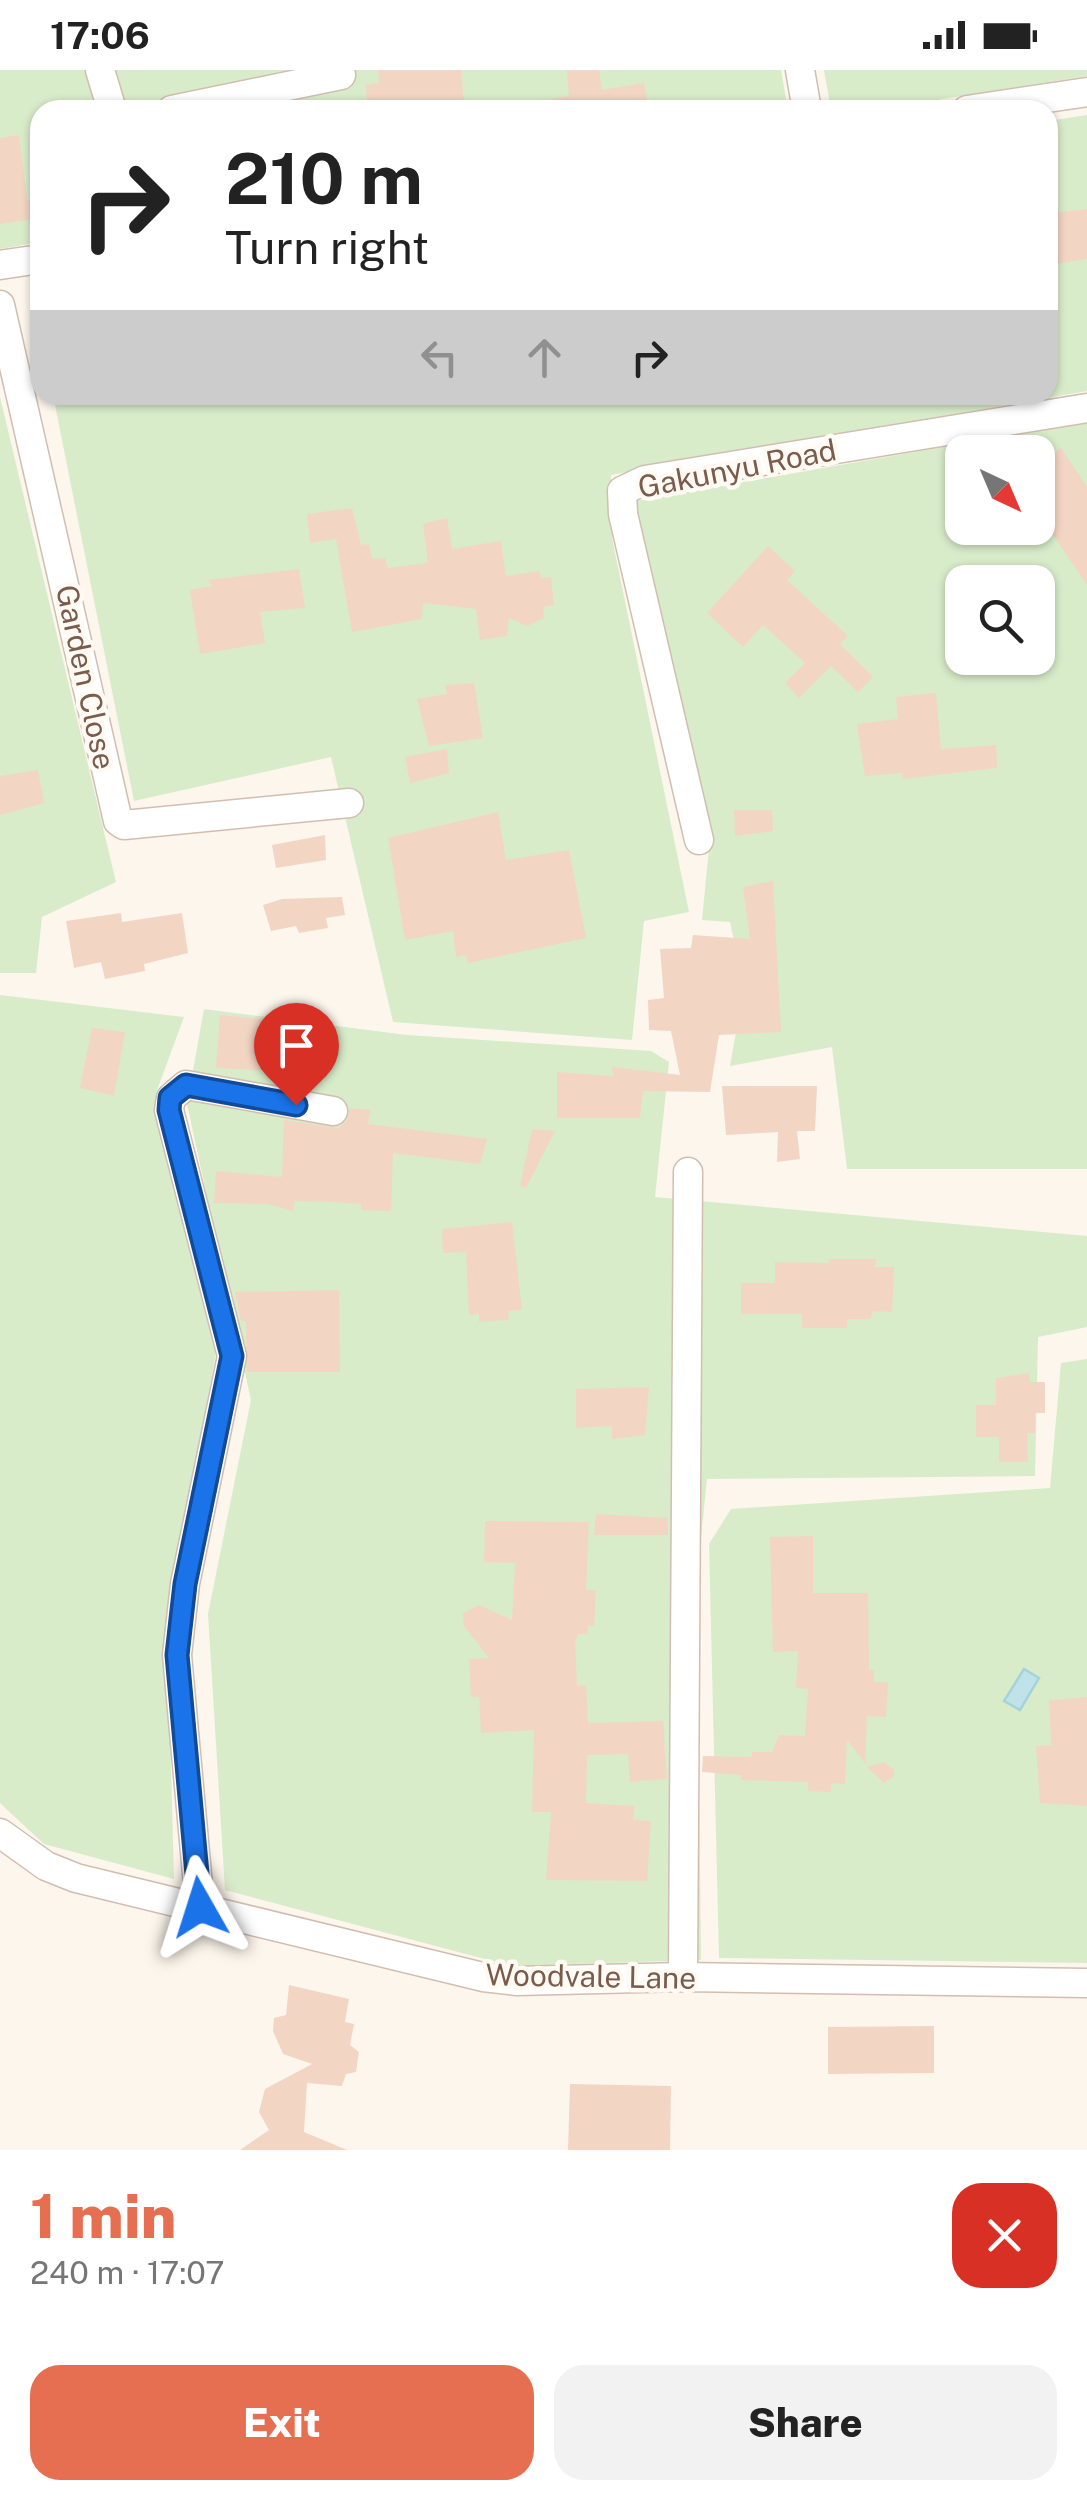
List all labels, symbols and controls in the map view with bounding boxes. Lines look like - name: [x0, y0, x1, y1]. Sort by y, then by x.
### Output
- text: 17:06: [50, 13, 150, 58]
- text: 210 m: [225, 137, 423, 220]
- icon: right: [60, 140, 190, 270]
- text: Turn right: [225, 221, 429, 274]
- icon: left: [412, 330, 467, 385]
- icon: ahead: [517, 330, 572, 385]
- icon: right: [622, 330, 677, 385]
- street label: Gakunyu Road: [635, 431, 839, 505]
- north arrow: [945, 435, 1055, 545]
- map controls: [945, 435, 1055, 675]
- button: search: [945, 565, 1055, 675]
- street label: Garden Close: [49, 582, 123, 772]
- pin: [254, 1003, 339, 1106]
- icon: arrive: [269, 1018, 324, 1073]
- position arrow: [148, 1855, 252, 1959]
- street label: Woodvale Lane: [485, 1956, 697, 1996]
- text: 1 min: [30, 2181, 177, 2252]
- button: close: [952, 2183, 1057, 2288]
- text: 240 m · 17:07: [30, 2254, 225, 2291]
- button: Exit: [30, 2365, 534, 2480]
- button: Share: [554, 2365, 1057, 2480]

